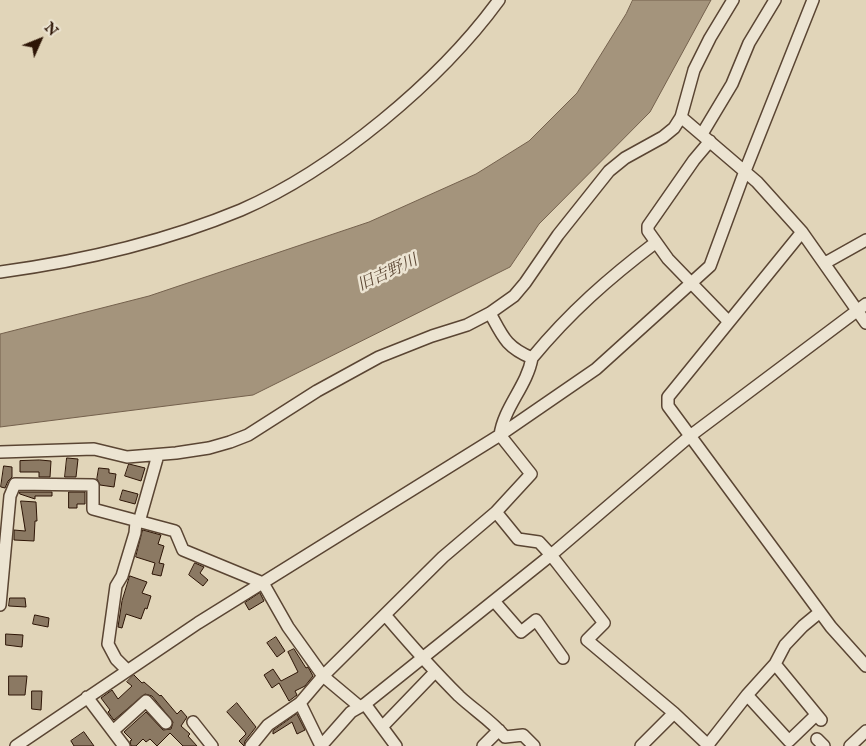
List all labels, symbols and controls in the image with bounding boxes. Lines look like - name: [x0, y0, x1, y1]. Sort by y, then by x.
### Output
- north arrow: [15, 15, 65, 65]
- text: N: [40, 19, 61, 40]
- water label: 旧吉野川: [355, 252, 421, 296]

